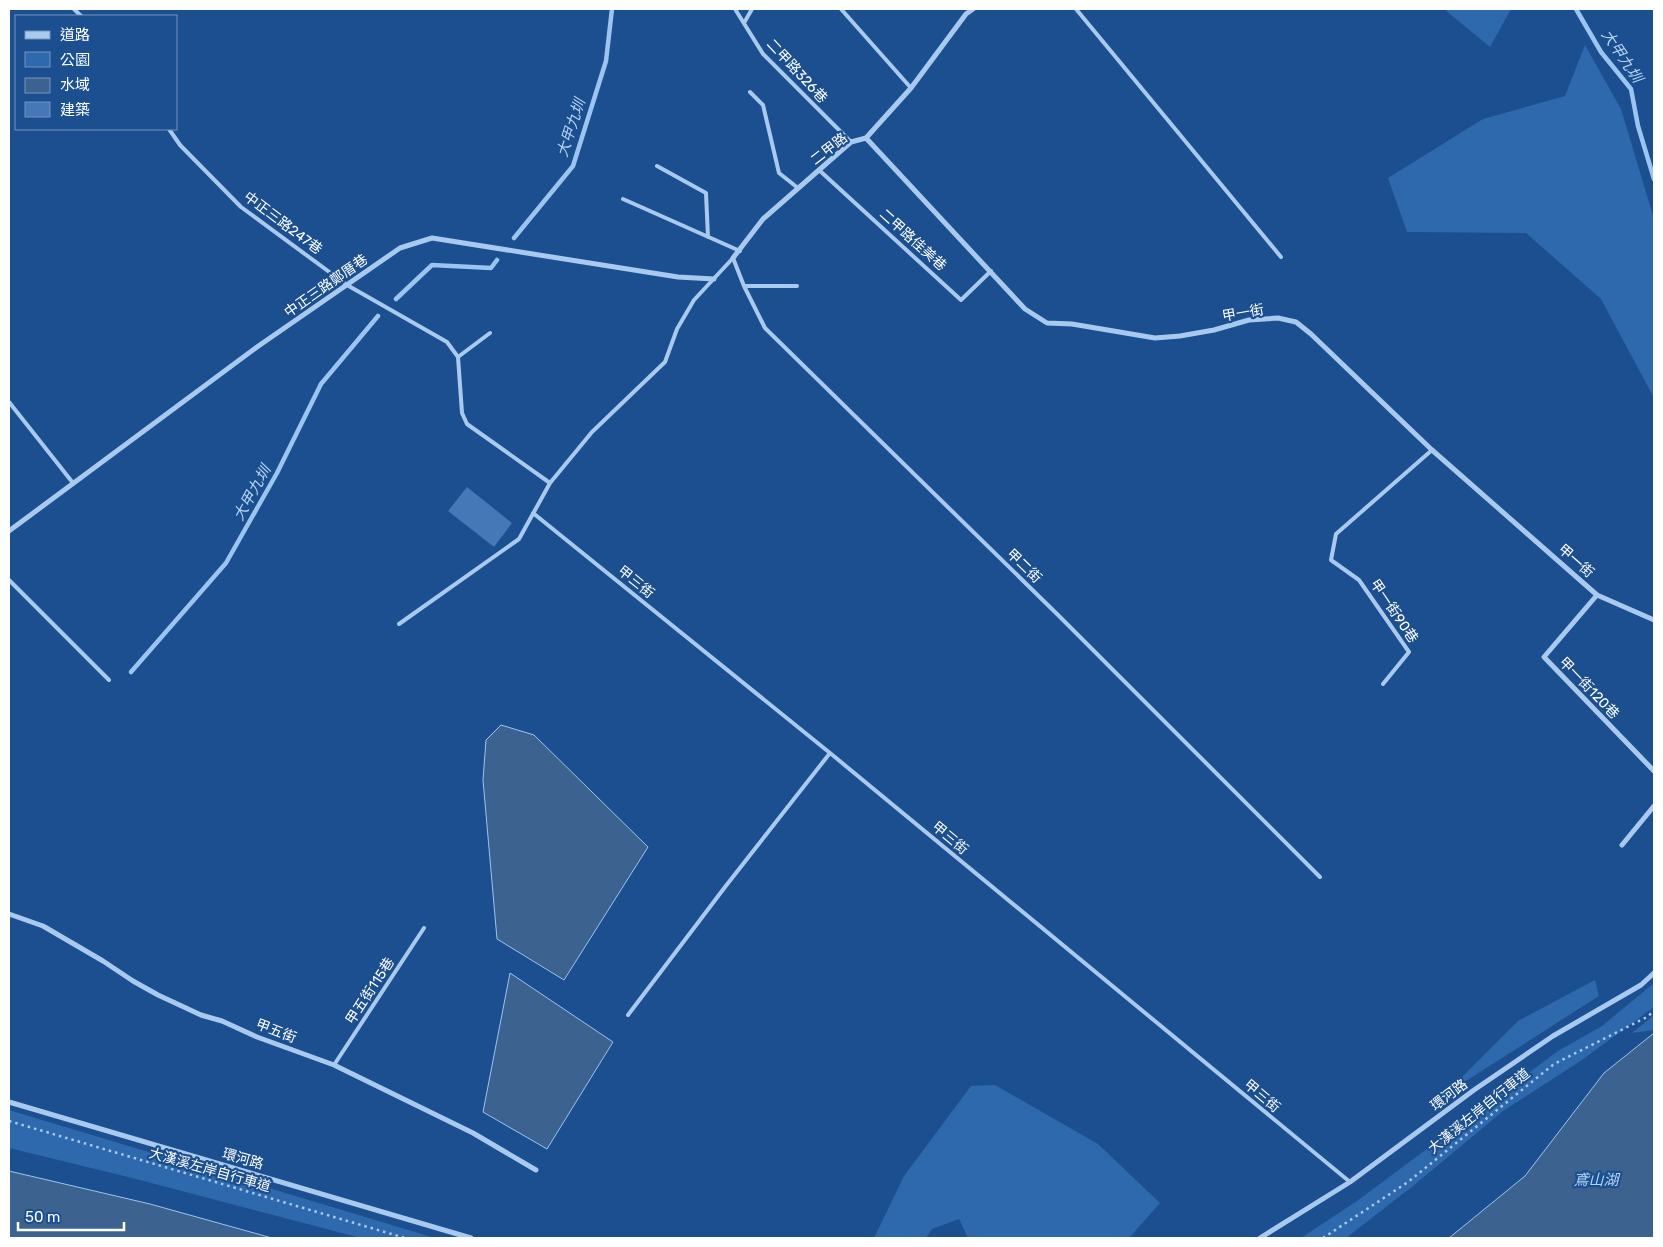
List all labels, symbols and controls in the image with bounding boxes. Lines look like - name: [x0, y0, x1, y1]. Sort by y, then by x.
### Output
- legend: [15, 15, 178, 130]
- text: 道路: [60, 26, 90, 44]
- water label: 大甲九圳: [1598, 26, 1647, 88]
- street label: 二甲路326巷: [763, 36, 831, 106]
- text: 公園: [60, 51, 90, 69]
- text: 水域: [60, 76, 90, 94]
- water label: 大甲九圳: [553, 95, 589, 159]
- text: 建築: [60, 101, 90, 119]
- street label: 二甲路: [807, 129, 851, 169]
- street label: 中正三路247巷: [240, 188, 326, 258]
- street label: 二甲路佳美巷: [876, 206, 950, 274]
- street label: 中正三路鄭厝巷: [281, 251, 371, 321]
- street label: 甲一街: [1221, 301, 1265, 325]
- water label: 大甲九圳: [230, 461, 275, 524]
- street label: 甲一街: [1555, 541, 1597, 581]
- street label: 甲二街: [1003, 545, 1045, 587]
- street label: 甲三街: [614, 562, 658, 602]
- street label: 甲一街90巷: [1366, 576, 1422, 646]
- street label: 甲一街120巷: [1555, 654, 1623, 722]
- street label: 甲三街: [928, 818, 972, 858]
- street label: 甲五街115巷: [342, 954, 398, 1028]
- street label: 甲五街: [253, 1016, 299, 1046]
- street label: 大漢溪左岸自行車道: [1425, 1065, 1533, 1157]
- street label: 甲三街: [1240, 1076, 1284, 1116]
- street label: 環河路: [1427, 1076, 1471, 1114]
- street label: 大漢溪左岸自行車道: [147, 1144, 273, 1196]
- street label: 環河路: [220, 1145, 266, 1173]
- water label: 鳶山湖: [1573, 1171, 1620, 1189]
- scale bar: [18, 1200, 124, 1232]
- text: 50 m: [25, 1208, 60, 1226]

